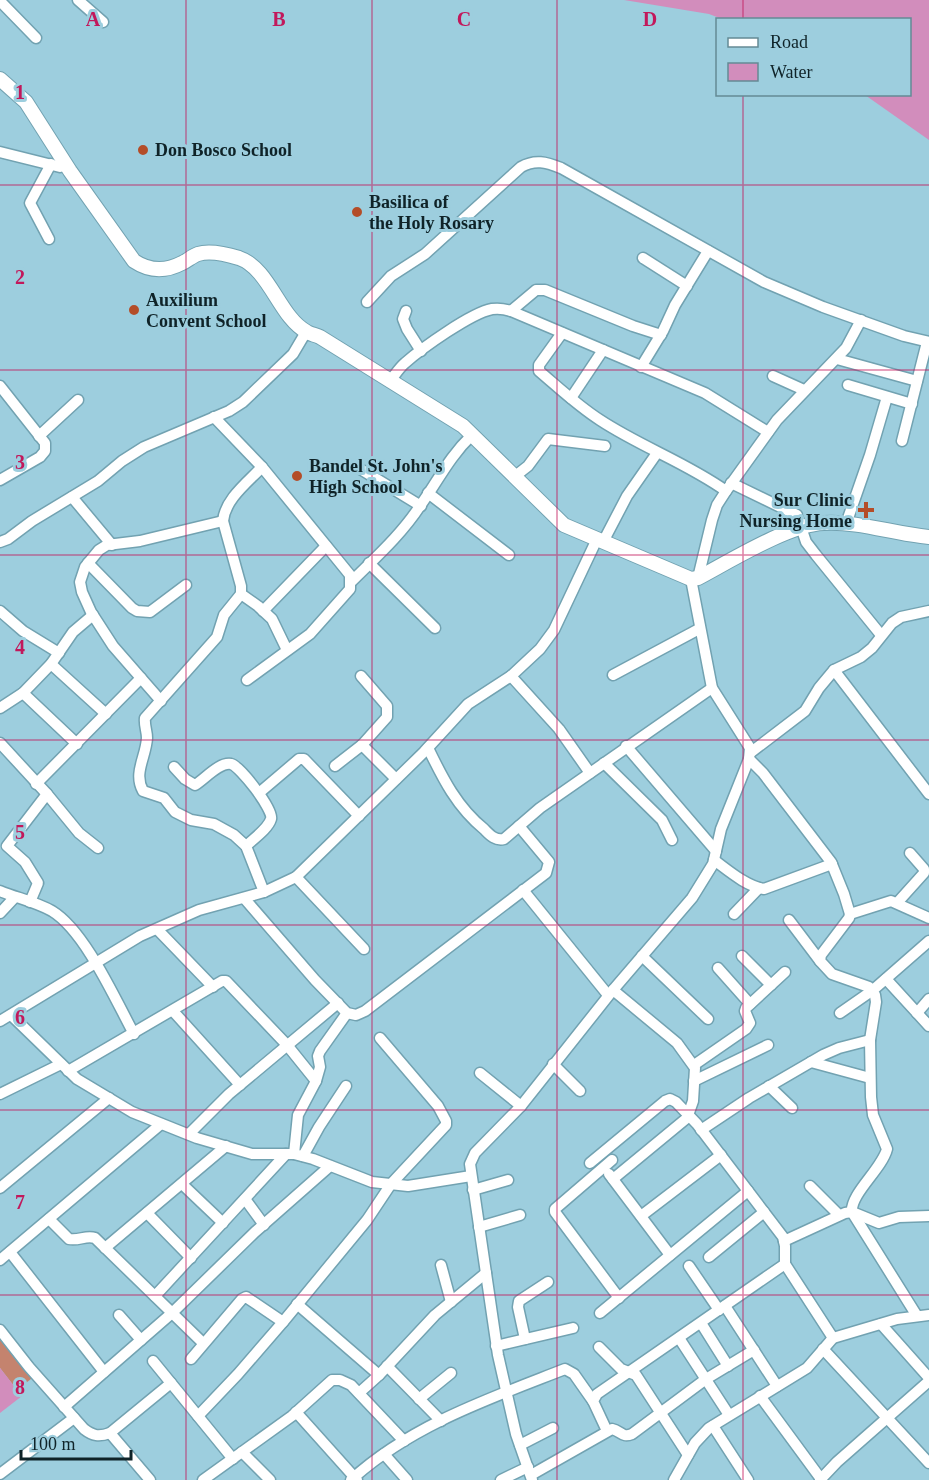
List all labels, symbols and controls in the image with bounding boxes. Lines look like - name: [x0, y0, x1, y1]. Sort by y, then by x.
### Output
- text: A: [86, 8, 101, 30]
- text: B: [272, 8, 286, 30]
- text: C: [457, 8, 471, 30]
- text: D: [643, 8, 657, 30]
- legend: [716, 18, 911, 96]
- text: Road: [770, 32, 808, 52]
- text: Water: [770, 62, 813, 82]
- text: 1: [15, 81, 25, 103]
- place label: Don Bosco School: [155, 140, 292, 160]
- marker: Don Bosco School: [136, 143, 150, 157]
- place label: Basilica of the Holy Rosary: [369, 192, 494, 233]
- marker: Basilica of the Holy Rosary: [350, 205, 364, 219]
- text: 2: [15, 266, 25, 288]
- place label: Auxilium Convent School: [146, 290, 267, 331]
- marker: Auxilium Convent School: [127, 303, 141, 317]
- text: 3: [15, 451, 25, 473]
- place label: Bandel St. John's High School: [309, 456, 443, 497]
- marker: Bandel St. John's High School: [290, 469, 304, 483]
- place label: Sur Clinic Nursing Home: [740, 490, 852, 531]
- marker: Sur Clinic Nursing Home: [857, 501, 875, 519]
- text: 4: [15, 636, 25, 658]
- text: 5: [15, 821, 25, 843]
- text: 6: [15, 1006, 25, 1028]
- text: 7: [15, 1191, 25, 1213]
- text: 8: [15, 1376, 25, 1398]
- scale bar: [21, 1423, 130, 1461]
- text: 100 m: [30, 1434, 76, 1454]

